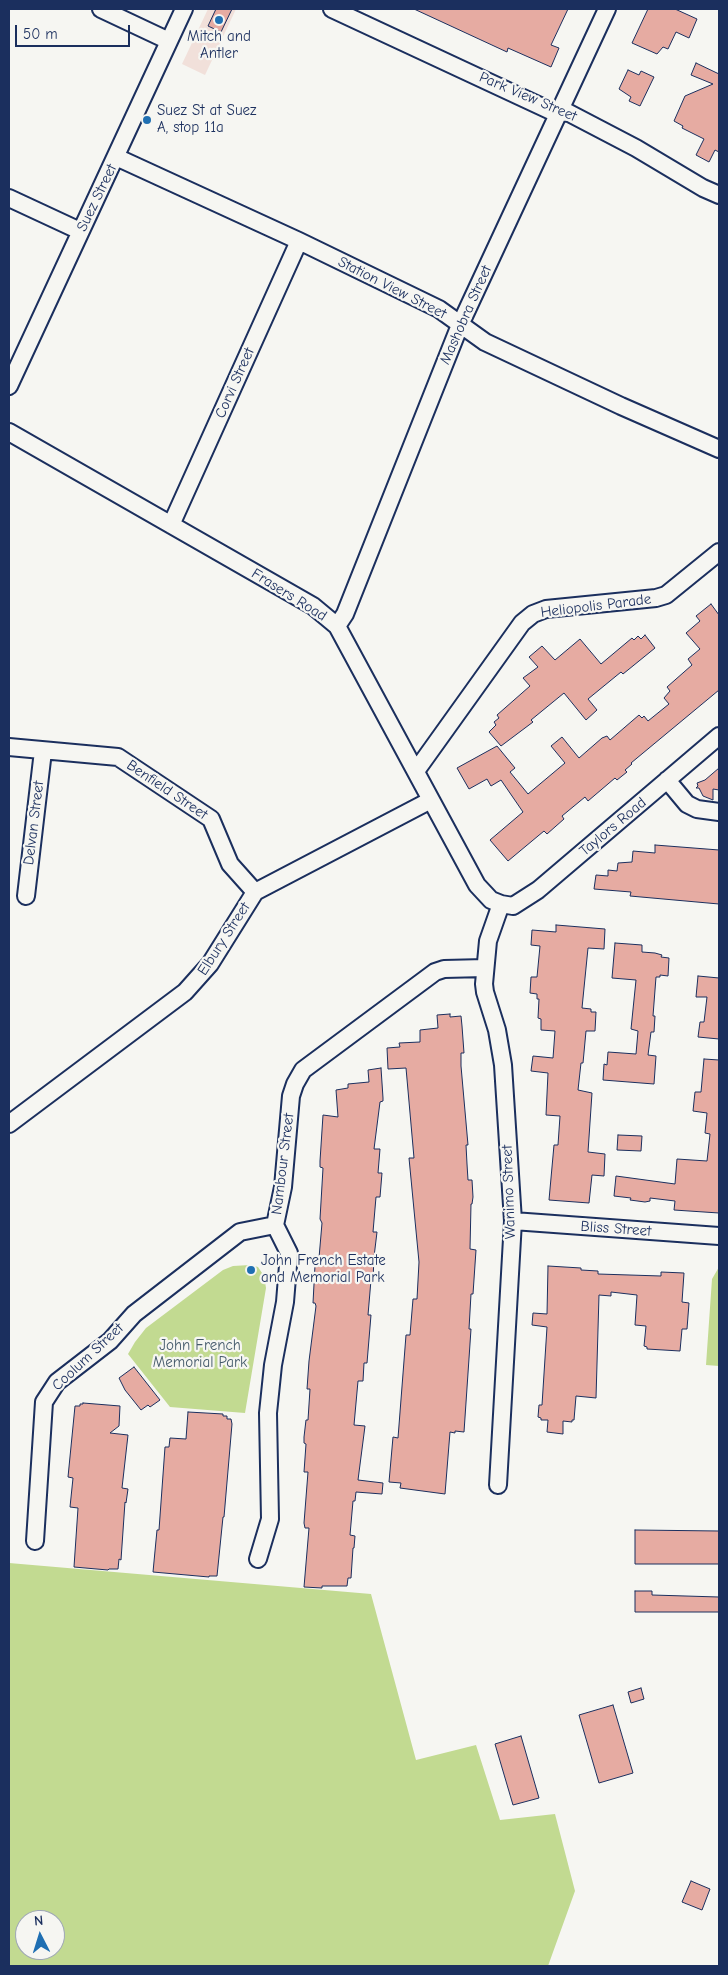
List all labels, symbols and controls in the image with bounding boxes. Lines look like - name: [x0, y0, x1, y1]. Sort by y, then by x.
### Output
- marker: Mitch and Antler: [213, 14, 225, 26]
- scale bar: [18, 15, 132, 47]
- text: 50 m: [23, 25, 58, 43]
- place label: Mitch and Antler: [187, 28, 251, 63]
- street label: Park View Street: [477, 68, 579, 126]
- place label: Suez St at Suez A, stop 11a: [157, 102, 257, 137]
- marker: Suez St at Suez A, stop 11a: [141, 114, 153, 126]
- street label: Suez Street: [73, 161, 121, 235]
- street label: Station View Street: [335, 253, 449, 323]
- street label: Mashobra Street: [436, 263, 496, 367]
- street label: Corvi Street: [211, 345, 259, 421]
- street label: Frasers Road: [248, 565, 330, 625]
- street label: Heliopolis Parade: [540, 590, 652, 622]
- street label: Benfield Street: [123, 756, 211, 824]
- street label: Delvan Street: [20, 780, 48, 866]
- street label: Taylors Road: [576, 794, 650, 860]
- street label: Elbury Street: [194, 899, 254, 979]
- street label: Nambour Street: [268, 1112, 298, 1216]
- street label: Wanimo Street: [498, 1145, 520, 1239]
- street label: Bliss Street: [580, 1218, 652, 1240]
- place label: John French Estate and Memorial Park: [261, 1252, 386, 1287]
- marker: John French Estate and Memorial Park: [245, 1264, 257, 1276]
- street label: Coolum Street: [49, 1319, 127, 1395]
- park label: John French Memorial Park: [153, 1337, 247, 1372]
- north arrow: [15, 1910, 65, 1960]
- text: N: [33, 1912, 44, 1929]

